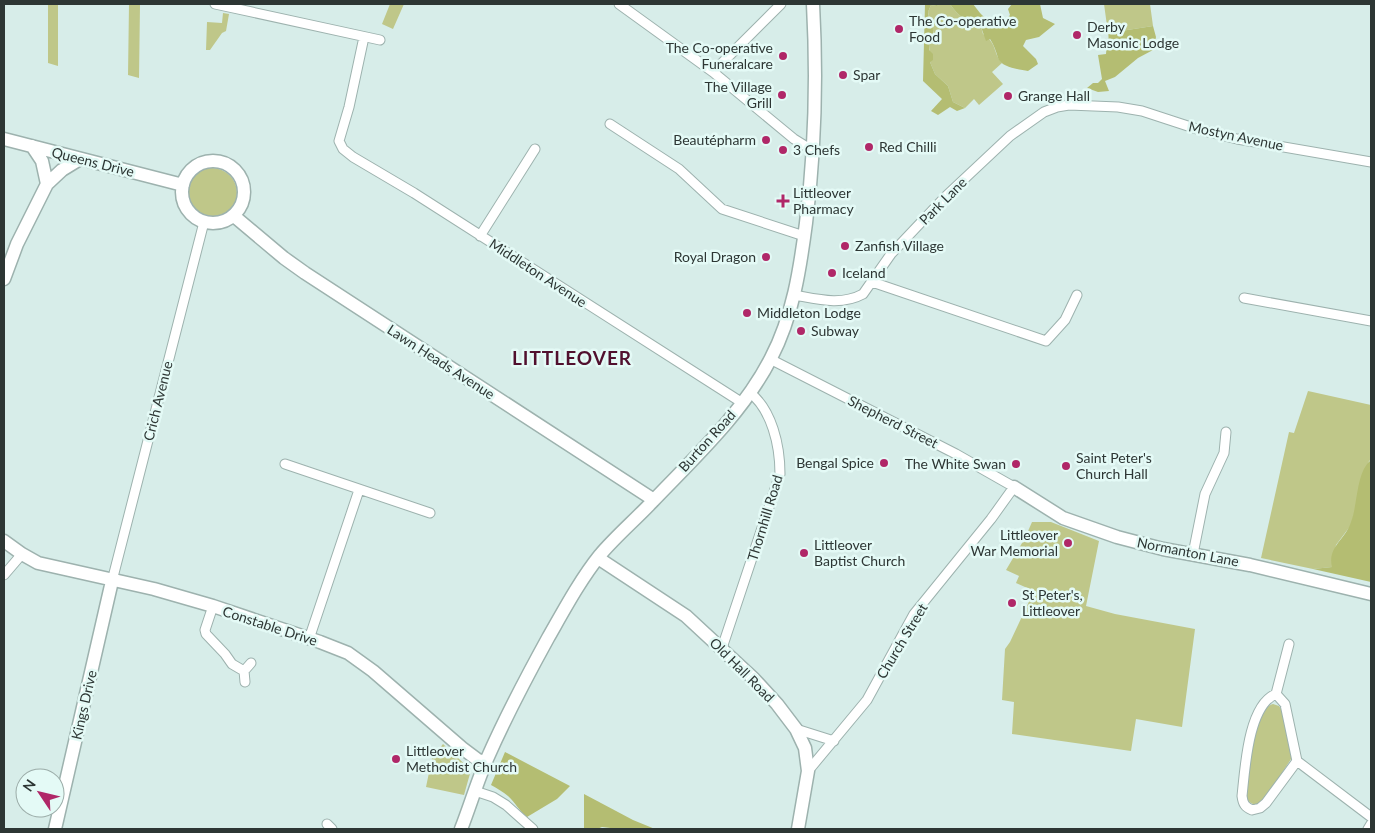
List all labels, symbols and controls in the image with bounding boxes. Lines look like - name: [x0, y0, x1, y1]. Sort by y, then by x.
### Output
- place label: The Co-operative Food: [909, 12, 1016, 45]
- place label: Derby Masonic Lodge: [1087, 18, 1179, 51]
- marker: The Co-operative Food: [893, 23, 905, 35]
- marker: Derby Masonic Lodge: [1071, 29, 1083, 41]
- place label: The Co-operative Funeralcare: [666, 39, 773, 72]
- marker: The Co-operative Funeralcare: [777, 50, 789, 62]
- place label: Spar: [853, 66, 880, 83]
- marker: Spar: [837, 69, 849, 81]
- place label: The Village Grill: [705, 78, 772, 111]
- place label: Grange Hall: [1018, 87, 1090, 104]
- marker: The Village Grill: [776, 89, 788, 101]
- marker: Grange Hall: [1002, 90, 1014, 102]
- street label: Mostyn Avenue: [1187, 117, 1285, 154]
- place label: Beautépharm: [673, 131, 756, 148]
- marker: Beautépharm: [760, 134, 772, 146]
- place label: Red Chilli: [879, 138, 937, 155]
- place label: 3 Chefs: [793, 141, 840, 158]
- marker: Red Chilli: [863, 141, 875, 153]
- street label: Queens Drive: [50, 143, 136, 180]
- marker: 3 Chefs: [777, 144, 789, 156]
- street label: Park Lane: [915, 173, 970, 228]
- place label: Littleover Pharmacy: [793, 184, 854, 217]
- marker: Littleover Pharmacy: [777, 195, 789, 207]
- street label: Middleton Avenue: [486, 235, 590, 310]
- place label: Zanfish Village: [855, 237, 944, 254]
- marker: Zanfish Village: [839, 240, 851, 252]
- place label: Royal Dragon: [674, 248, 756, 265]
- marker: Royal Dragon: [760, 251, 772, 263]
- place label: Iceland: [842, 264, 886, 281]
- marker: Iceland: [826, 267, 838, 279]
- place label: Middleton Lodge: [757, 304, 861, 321]
- marker: Middleton Lodge: [741, 307, 753, 319]
- street label: Lawn Heads Avenue: [384, 320, 498, 403]
- place label: Subway: [811, 322, 860, 339]
- marker: Subway: [795, 325, 807, 337]
- district label: LITTLEOVER: [512, 346, 632, 369]
- street label: Crich Avenue: [139, 359, 176, 443]
- street label: Shepherd Street: [845, 392, 941, 452]
- street label: Burton Road: [674, 406, 739, 475]
- place label: Saint Peter's Church Hall: [1076, 449, 1152, 482]
- place label: Bengal Spice: [796, 454, 874, 471]
- place label: The White Swan: [905, 455, 1006, 472]
- marker: Bengal Spice: [878, 457, 890, 469]
- marker: The White Swan: [1010, 458, 1022, 470]
- marker: Saint Peter's Church Hall: [1060, 460, 1072, 472]
- street label: Thornhill Road: [743, 473, 786, 563]
- place label: Littleover War Memorial: [971, 526, 1058, 559]
- street label: Normanton Lane: [1136, 533, 1240, 570]
- place label: Littleover Baptist Church: [814, 536, 905, 569]
- marker: Littleover War Memorial: [1062, 537, 1074, 549]
- marker: Littleover Baptist Church: [798, 547, 810, 559]
- place label: St Peter's, Littleover: [1022, 586, 1083, 619]
- marker: St Peter's, Littleover: [1006, 597, 1018, 609]
- street label: Church Street: [872, 600, 931, 681]
- street label: Constable Drive: [221, 602, 320, 649]
- street label: Old Hall Road: [706, 634, 778, 706]
- street label: Kings Drive: [67, 669, 100, 741]
- place label: Littleover Methodist Church: [406, 742, 517, 775]
- marker: Littleover Methodist Church: [390, 753, 402, 765]
- north arrow: [15, 768, 65, 818]
- text: N: [19, 776, 39, 795]

